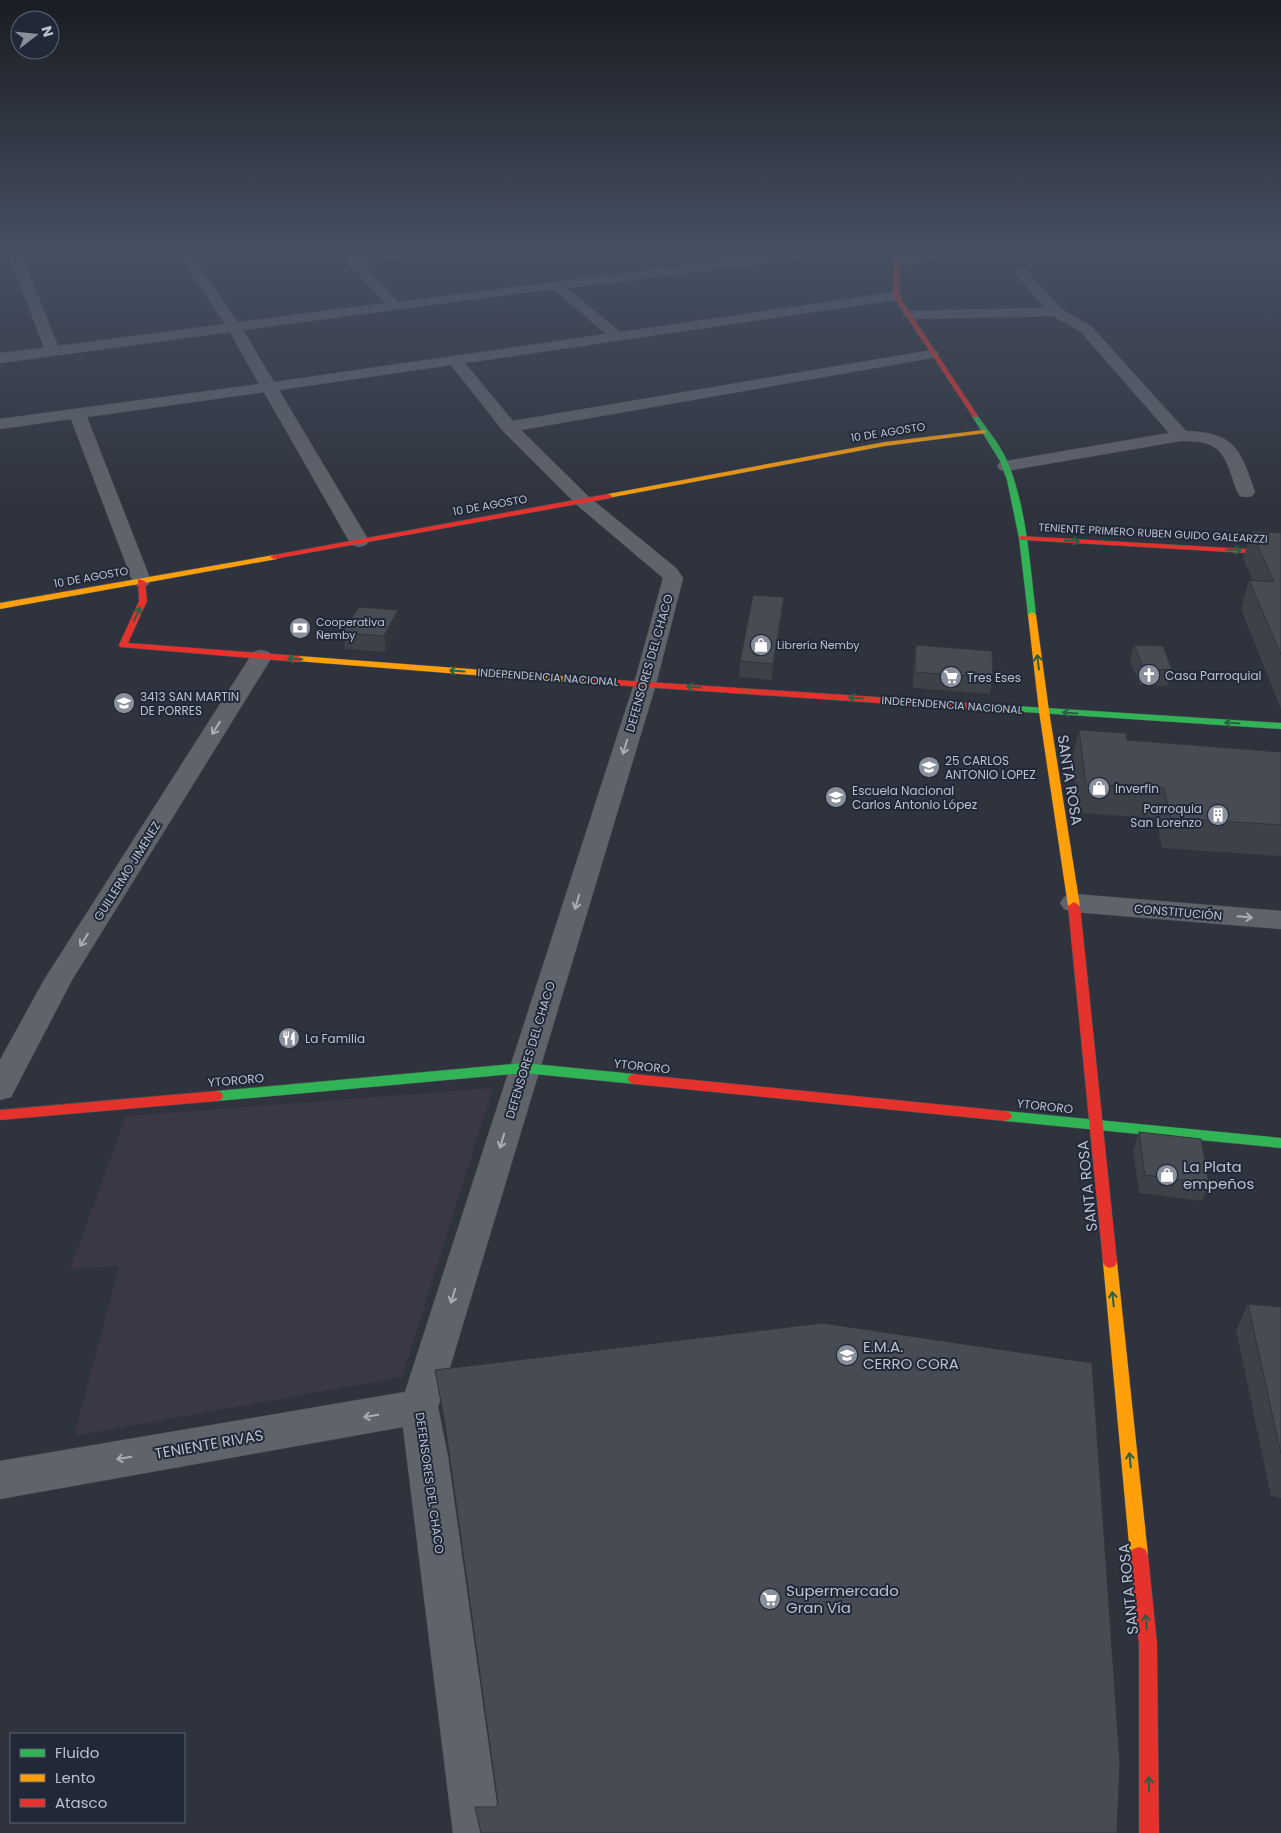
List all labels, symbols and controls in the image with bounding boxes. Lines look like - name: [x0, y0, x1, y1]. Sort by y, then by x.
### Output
- north arrow: [10, 10, 60, 60]
- text: N: [36, 24, 59, 39]
- street label: 10 DE AGOSTO: [850, 418, 927, 446]
- street label: 10 DE AGOSTO: [451, 491, 529, 519]
- street label: TENIENTE PRIMERO RUBEN GUIDO GALEARZZI: [1038, 519, 1268, 547]
- one-way arrow: [1064, 537, 1080, 546]
- one-way arrow: [1226, 546, 1242, 555]
- street label: 10 DE AGOSTO: [52, 563, 130, 591]
- street label: DEFENSORES DEL CHACO: [621, 592, 677, 734]
- one-way arrow: [133, 607, 143, 622]
- place label: Cooperativa Ñemby: [316, 614, 385, 643]
- bank icon: Cooperativa Ñemby: [288, 616, 312, 640]
- shop icon: Librería Ñemby: [749, 633, 773, 657]
- place label: Librería Ñemby: [777, 637, 860, 653]
- one-way arrow: [287, 655, 303, 664]
- one-way arrow: [1033, 655, 1043, 671]
- church icon: Casa Parroquial: [1137, 663, 1161, 687]
- street label: INDEPENDENCIA NACIONAL: [477, 664, 619, 690]
- supermarket icon: Tres Eses: [939, 665, 963, 689]
- one-way arrow: [449, 666, 465, 675]
- place label: Casa Parroquial: [1165, 667, 1262, 684]
- place label: Tres Eses: [967, 669, 1021, 686]
- one-way arrow: [686, 682, 702, 692]
- place label: 3413 SAN MARTIN DE PORRES: [140, 688, 239, 719]
- school or university icon: 3413 SAN MARTIN DE PORRES: [112, 691, 136, 715]
- street label: INDEPENDENCIA NACIONAL: [881, 692, 1023, 718]
- one-way arrow: [848, 693, 864, 703]
- one-way arrow: [1062, 708, 1078, 717]
- one-way arrow: [1225, 718, 1241, 727]
- one-way arrow: [211, 720, 221, 734]
- street label: SANTA ROSA: [1052, 733, 1088, 827]
- one-way arrow: [620, 739, 630, 755]
- place label: 25 CARLOS ANTONIO LOPEZ: [945, 752, 1036, 783]
- school or university icon: 25 CARLOS ANTONIO LOPEZ: [917, 755, 941, 779]
- shop icon: Inverfin: [1087, 776, 1111, 800]
- place label: Inverfin: [1115, 780, 1159, 797]
- place label: Escuela Nacional Carlos Antonio López: [852, 782, 977, 813]
- school or university icon: Escuela Nacional Carlos Antonio López: [824, 785, 848, 809]
- place label: Parroquia San Lorenzo: [1130, 800, 1202, 831]
- building icon: Parroquia San Lorenzo: [1206, 803, 1230, 827]
- street label: GUILLERMO JIMENEZ: [90, 818, 164, 924]
- one-way arrow: [571, 894, 581, 910]
- street label: CONSTITUCIÓN: [1133, 900, 1223, 924]
- one-way arrow: [1237, 913, 1253, 922]
- one-way arrow: [78, 932, 88, 946]
- street label: DEFENSORES DEL CHACO: [501, 979, 559, 1121]
- restaurant icon: La Familia: [277, 1026, 301, 1050]
- place label: La Familia: [305, 1030, 365, 1047]
- street label: YTORORO: [613, 1055, 671, 1077]
- street label: YTORORO: [207, 1069, 265, 1091]
- street label: YTORORO: [1016, 1095, 1074, 1117]
- one-way arrow: [496, 1132, 506, 1148]
- street label: SANTA ROSA: [1072, 1139, 1102, 1233]
- place label: La Plata empeños: [1183, 1156, 1254, 1194]
- shop icon: La Plata empeños: [1155, 1163, 1179, 1187]
- one-way arrow: [448, 1287, 458, 1303]
- one-way arrow: [1108, 1291, 1118, 1307]
- place label: E.M.A. CERRO CORA: [863, 1336, 959, 1374]
- school or university icon: E.M.A. CERRO CORA: [835, 1343, 859, 1367]
- one-way arrow: [363, 1411, 379, 1421]
- street label: DEFENSORES DEL CHACO: [412, 1411, 448, 1555]
- street label: TENIENTE RIVAS: [153, 1424, 265, 1464]
- one-way arrow: [1125, 1453, 1134, 1469]
- one-way arrow: [117, 1454, 133, 1464]
- street label: SANTA ROSA: [1113, 1542, 1143, 1636]
- place label: Supermercado Gran Vía: [786, 1580, 899, 1618]
- supermarket icon: Supermercado Gran Vía: [758, 1587, 782, 1611]
- one-way arrow: [1141, 1614, 1151, 1630]
- legend: [10, 1733, 185, 1823]
- text: Fluido: [55, 1742, 99, 1763]
- text: Lento: [55, 1767, 95, 1788]
- one-way arrow: [1144, 1777, 1154, 1793]
- text: Atasco: [55, 1792, 107, 1813]

